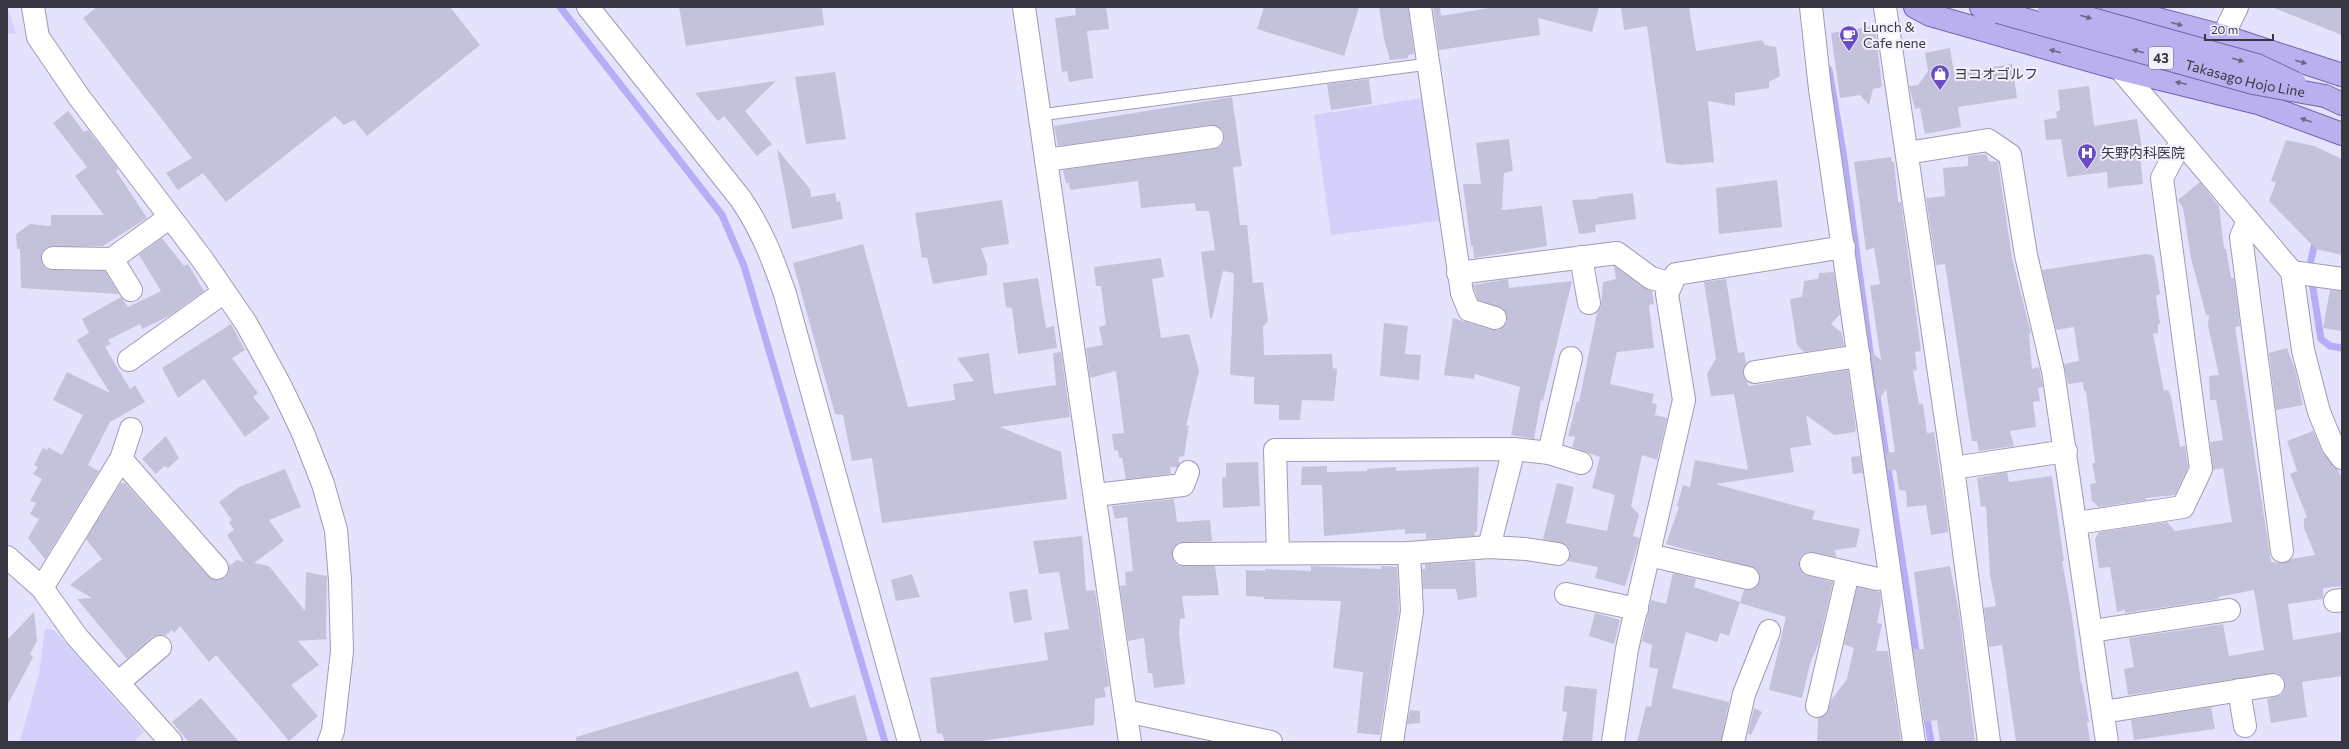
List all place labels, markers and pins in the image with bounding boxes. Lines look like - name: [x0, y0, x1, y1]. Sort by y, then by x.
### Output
- place label: Lunch & Cafe nene: [1863, 18, 1926, 51]
- cafe icon: Lunch & Cafe nene: [1838, 24, 1860, 52]
- shop icon: ヨコオゴルフ: [1929, 63, 1951, 91]
- place label: ヨコオゴルフ: [1954, 65, 2038, 82]
- hospital icon: 矢野内科医院: [2076, 142, 2098, 170]
- place label: 矢野内科医院: [2101, 144, 2185, 161]

